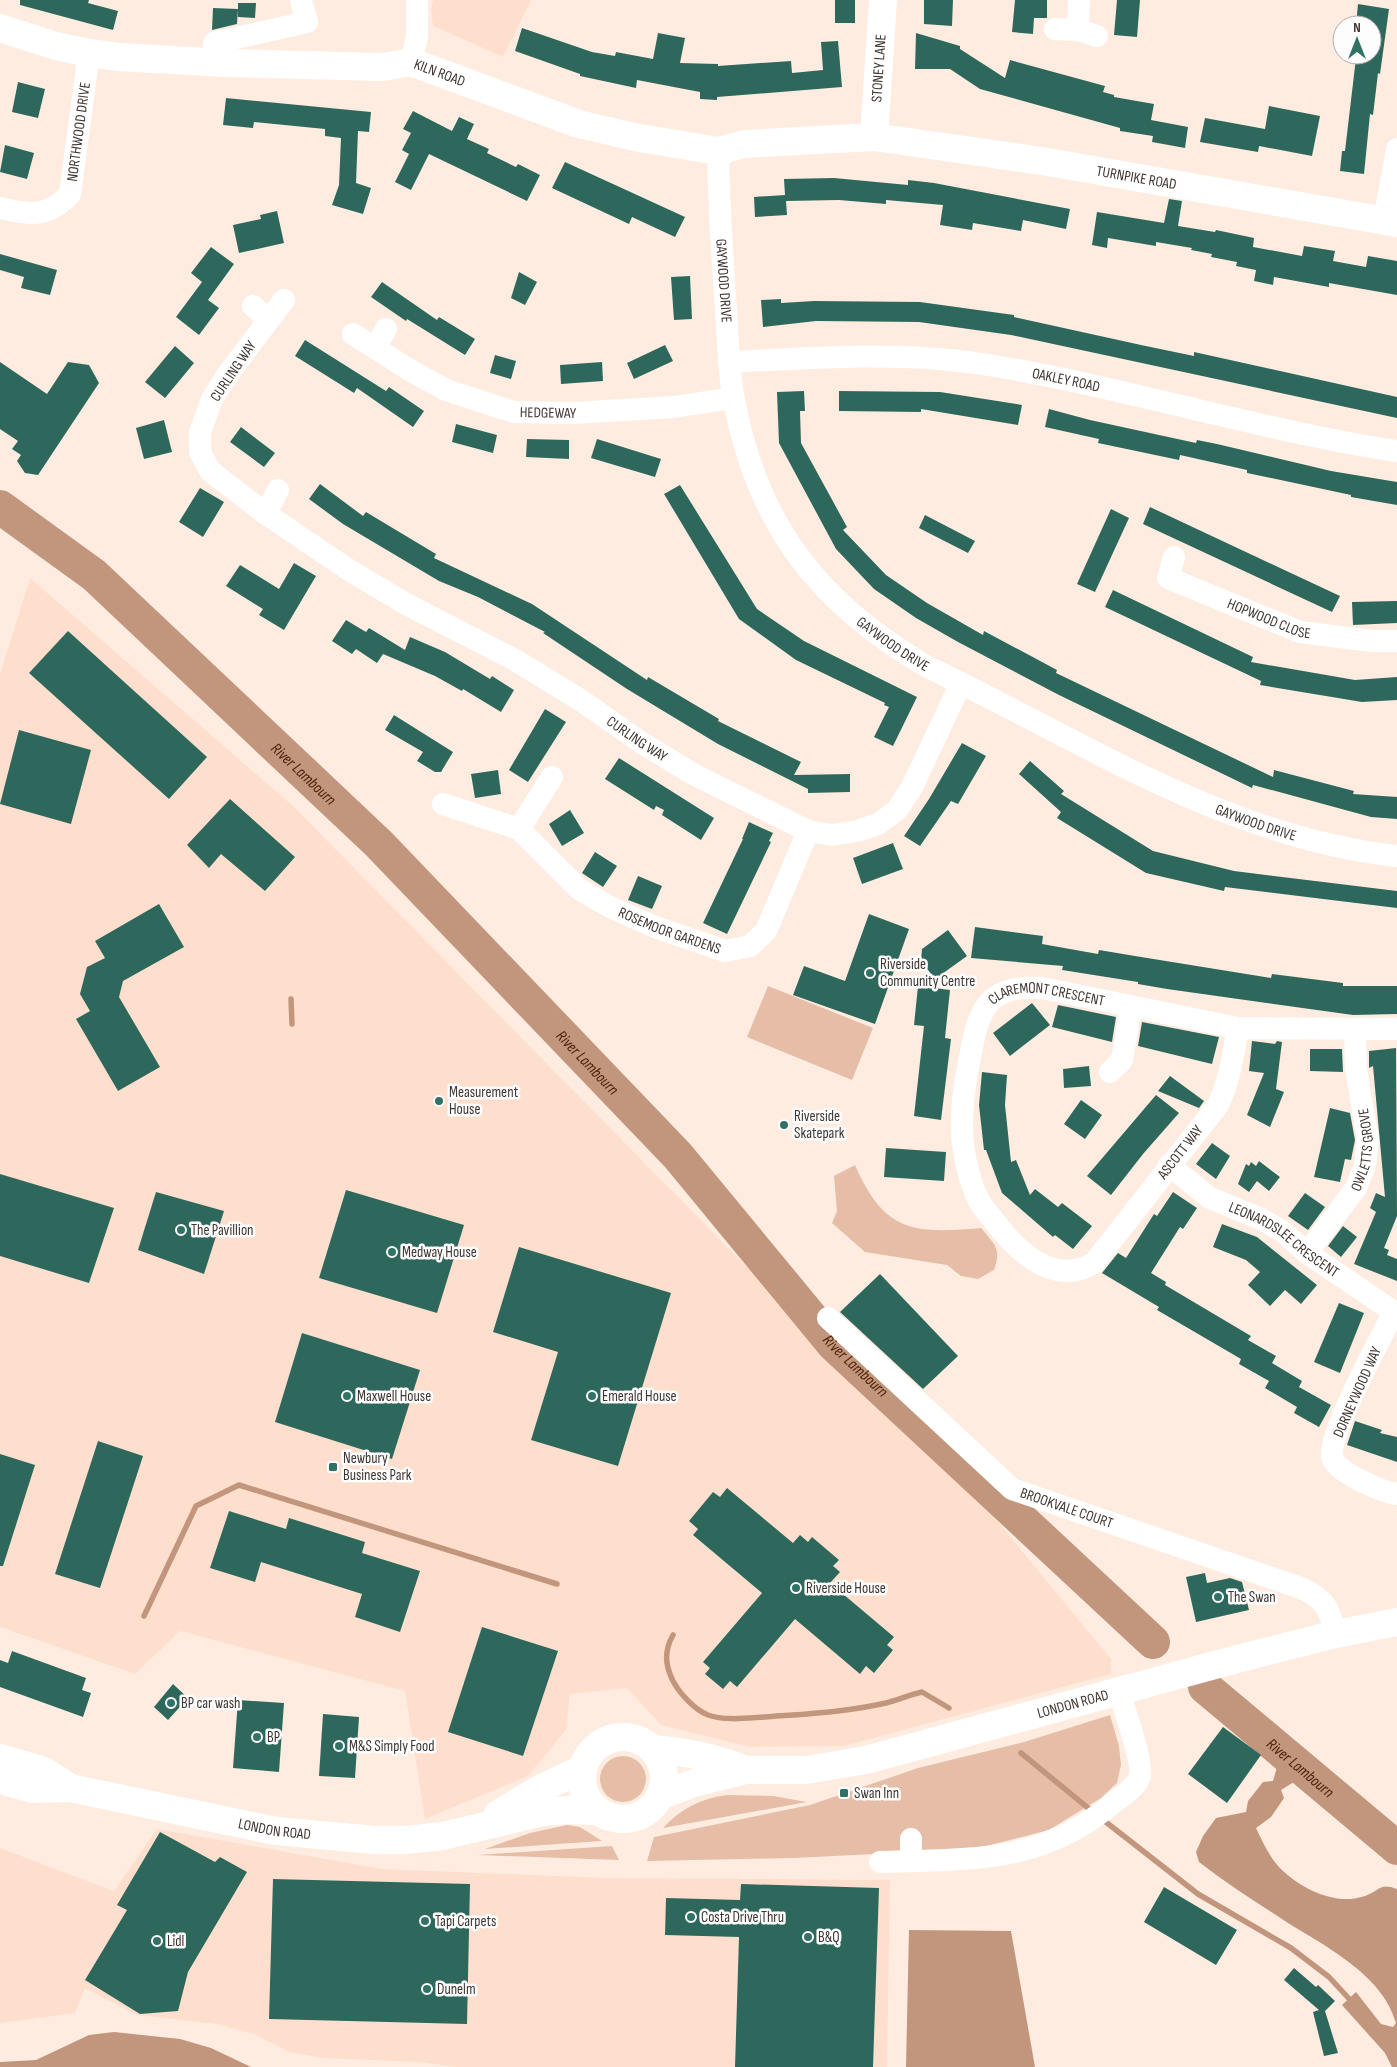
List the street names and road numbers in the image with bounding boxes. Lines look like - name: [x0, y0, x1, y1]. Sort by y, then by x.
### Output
- street label: STONEY LANE: [867, 34, 891, 103]
- street label: KILN ROAD: [411, 55, 468, 91]
- street label: NORTHWOOD DRIVE: [63, 81, 95, 183]
- street label: TURNPIKE ROAD: [1095, 162, 1178, 194]
- street label: GAYWOOD DRIVE: [711, 238, 736, 323]
- street label: CURLING WAY: [206, 337, 261, 405]
- street label: OAKLEY ROAD: [1030, 364, 1102, 397]
- street label: HEDGEWAY: [520, 403, 577, 423]
- street label: HOPWOOD CLOSE: [1224, 594, 1312, 643]
- street label: GAYWOOD DRIVE: [852, 613, 933, 676]
- street label: CURLING WAY: [603, 712, 671, 767]
- street label: GAYWOOD DRIVE: [1212, 800, 1298, 845]
- street label: ROSEMOOR GARDENS: [615, 903, 723, 959]
- street label: CLAREMONT CRESCENT: [984, 979, 1106, 1011]
- street label: OWLETTS GROVE: [1347, 1107, 1378, 1194]
- street label: ASCOTT WAY: [1153, 1121, 1208, 1184]
- street label: LEONARDSLEE CRESCENT: [1226, 1198, 1342, 1282]
- street label: DORNEYWOOD WAY: [1329, 1343, 1386, 1441]
- street label: BROOKVALE COURT: [1018, 1483, 1116, 1533]
- street label: LONDON ROAD: [1035, 1685, 1111, 1723]
- street label: LONDON ROAD: [237, 1814, 312, 1844]

